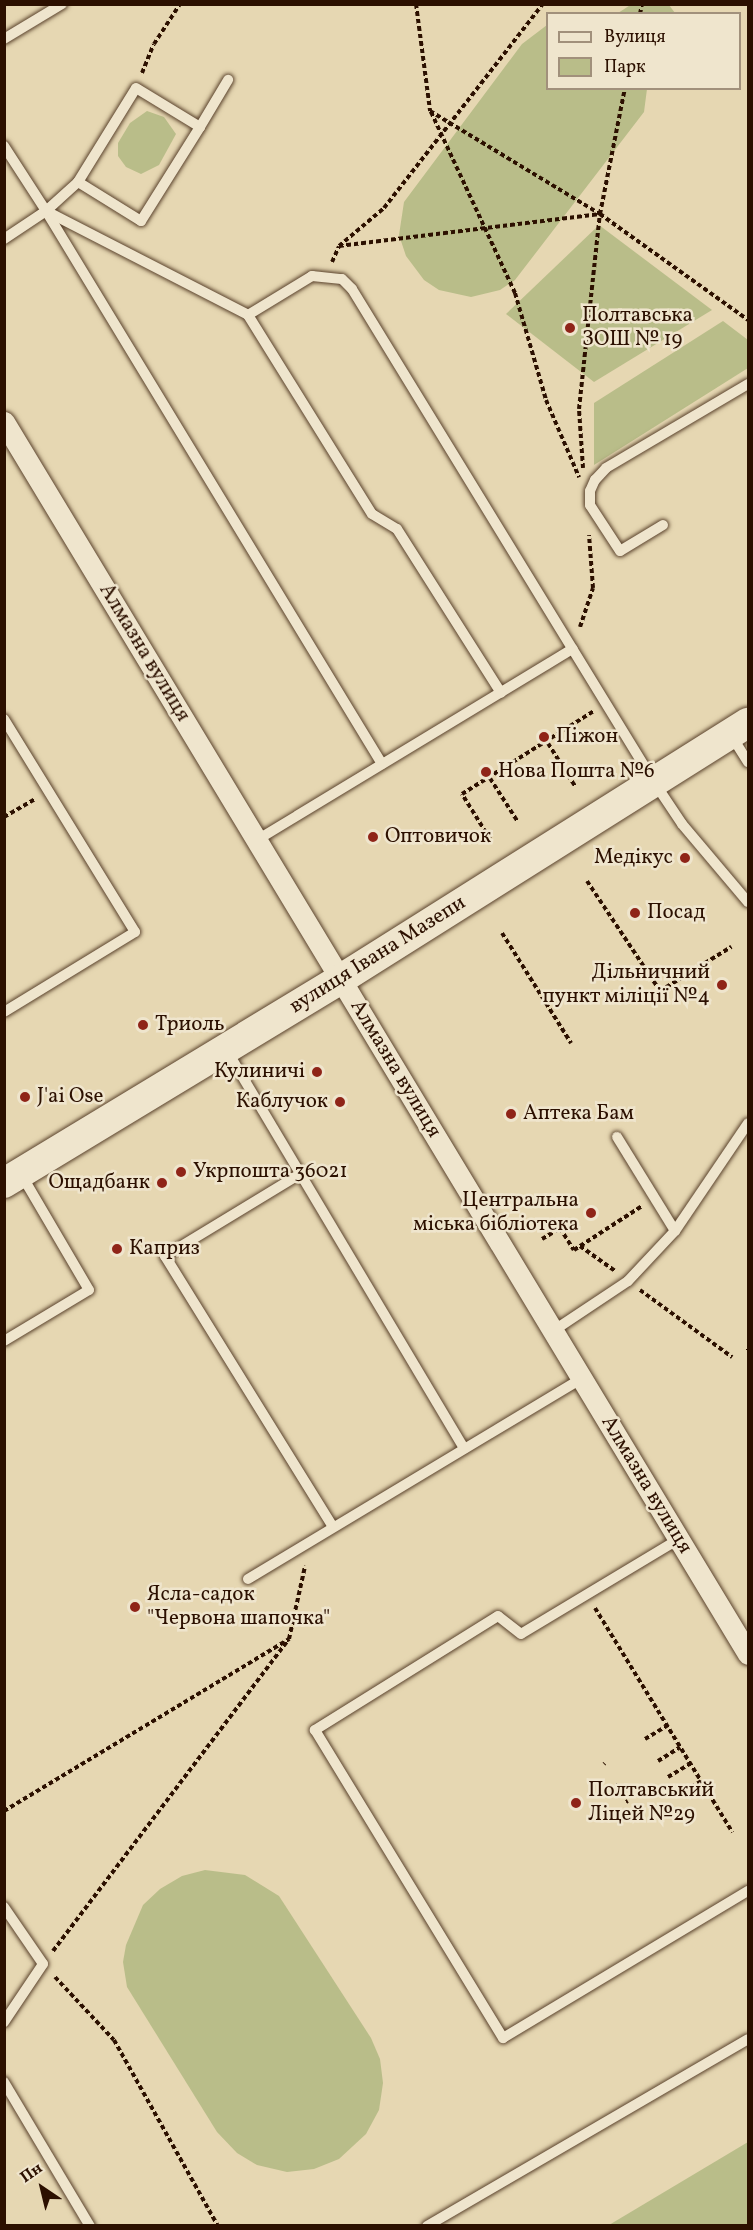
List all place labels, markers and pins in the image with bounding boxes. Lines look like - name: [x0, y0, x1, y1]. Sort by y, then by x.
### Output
- place label: Полтавська ЗОШ № 19: [582, 303, 693, 353]
- marker: Полтавська ЗОШ № 19: [563, 321, 577, 335]
- place label: Піжон: [556, 724, 618, 750]
- marker: Піжон: [537, 730, 551, 744]
- place label: Нова Пошта №6: [498, 759, 655, 785]
- marker: Нова Пошта №6: [479, 765, 493, 779]
- place label: Оптовичок: [385, 824, 491, 850]
- marker: Оптовичок: [366, 830, 380, 844]
- place label: Медікус: [594, 845, 673, 871]
- marker: Медікус: [678, 851, 692, 865]
- place label: Посад: [647, 900, 705, 926]
- marker: Посад: [628, 906, 642, 920]
- place label: Дільничний пункт міліції №4: [543, 960, 710, 1010]
- marker: Дільничний пункт міліції №4: [715, 978, 729, 992]
- place label: Триоль: [155, 1012, 225, 1038]
- marker: Триоль: [136, 1018, 150, 1032]
- place label: Кулиничі: [214, 1059, 305, 1085]
- marker: Кулиничі: [310, 1065, 324, 1079]
- place label: J'ai Ose: [37, 1084, 103, 1110]
- place label: Каблучок: [236, 1089, 328, 1115]
- marker: J'ai Ose: [18, 1090, 32, 1104]
- marker: Каблучок: [333, 1095, 347, 1109]
- place label: Аптека Бам: [523, 1101, 634, 1127]
- marker: Аптека Бам: [504, 1107, 518, 1121]
- place label: Укрпошта 36021: [193, 1159, 348, 1185]
- marker: Укрпошта 36021: [174, 1165, 188, 1179]
- place label: Ощадбанк: [49, 1170, 150, 1196]
- marker: Ощадбанк: [155, 1176, 169, 1190]
- place label: Центральна міська бібліотека: [413, 1188, 579, 1238]
- marker: Центральна міська бібліотека: [584, 1206, 598, 1220]
- place label: Каприз: [129, 1236, 200, 1262]
- marker: Каприз: [110, 1242, 124, 1256]
- place label: Ясла-садок "Червона шапочка": [147, 1582, 330, 1632]
- marker: Ясла-садок "Червона шапочка": [128, 1600, 142, 1614]
- place label: Полтавський Ліцей №29: [588, 1778, 714, 1828]
- marker: Полтавський Ліцей №29: [569, 1796, 583, 1810]

